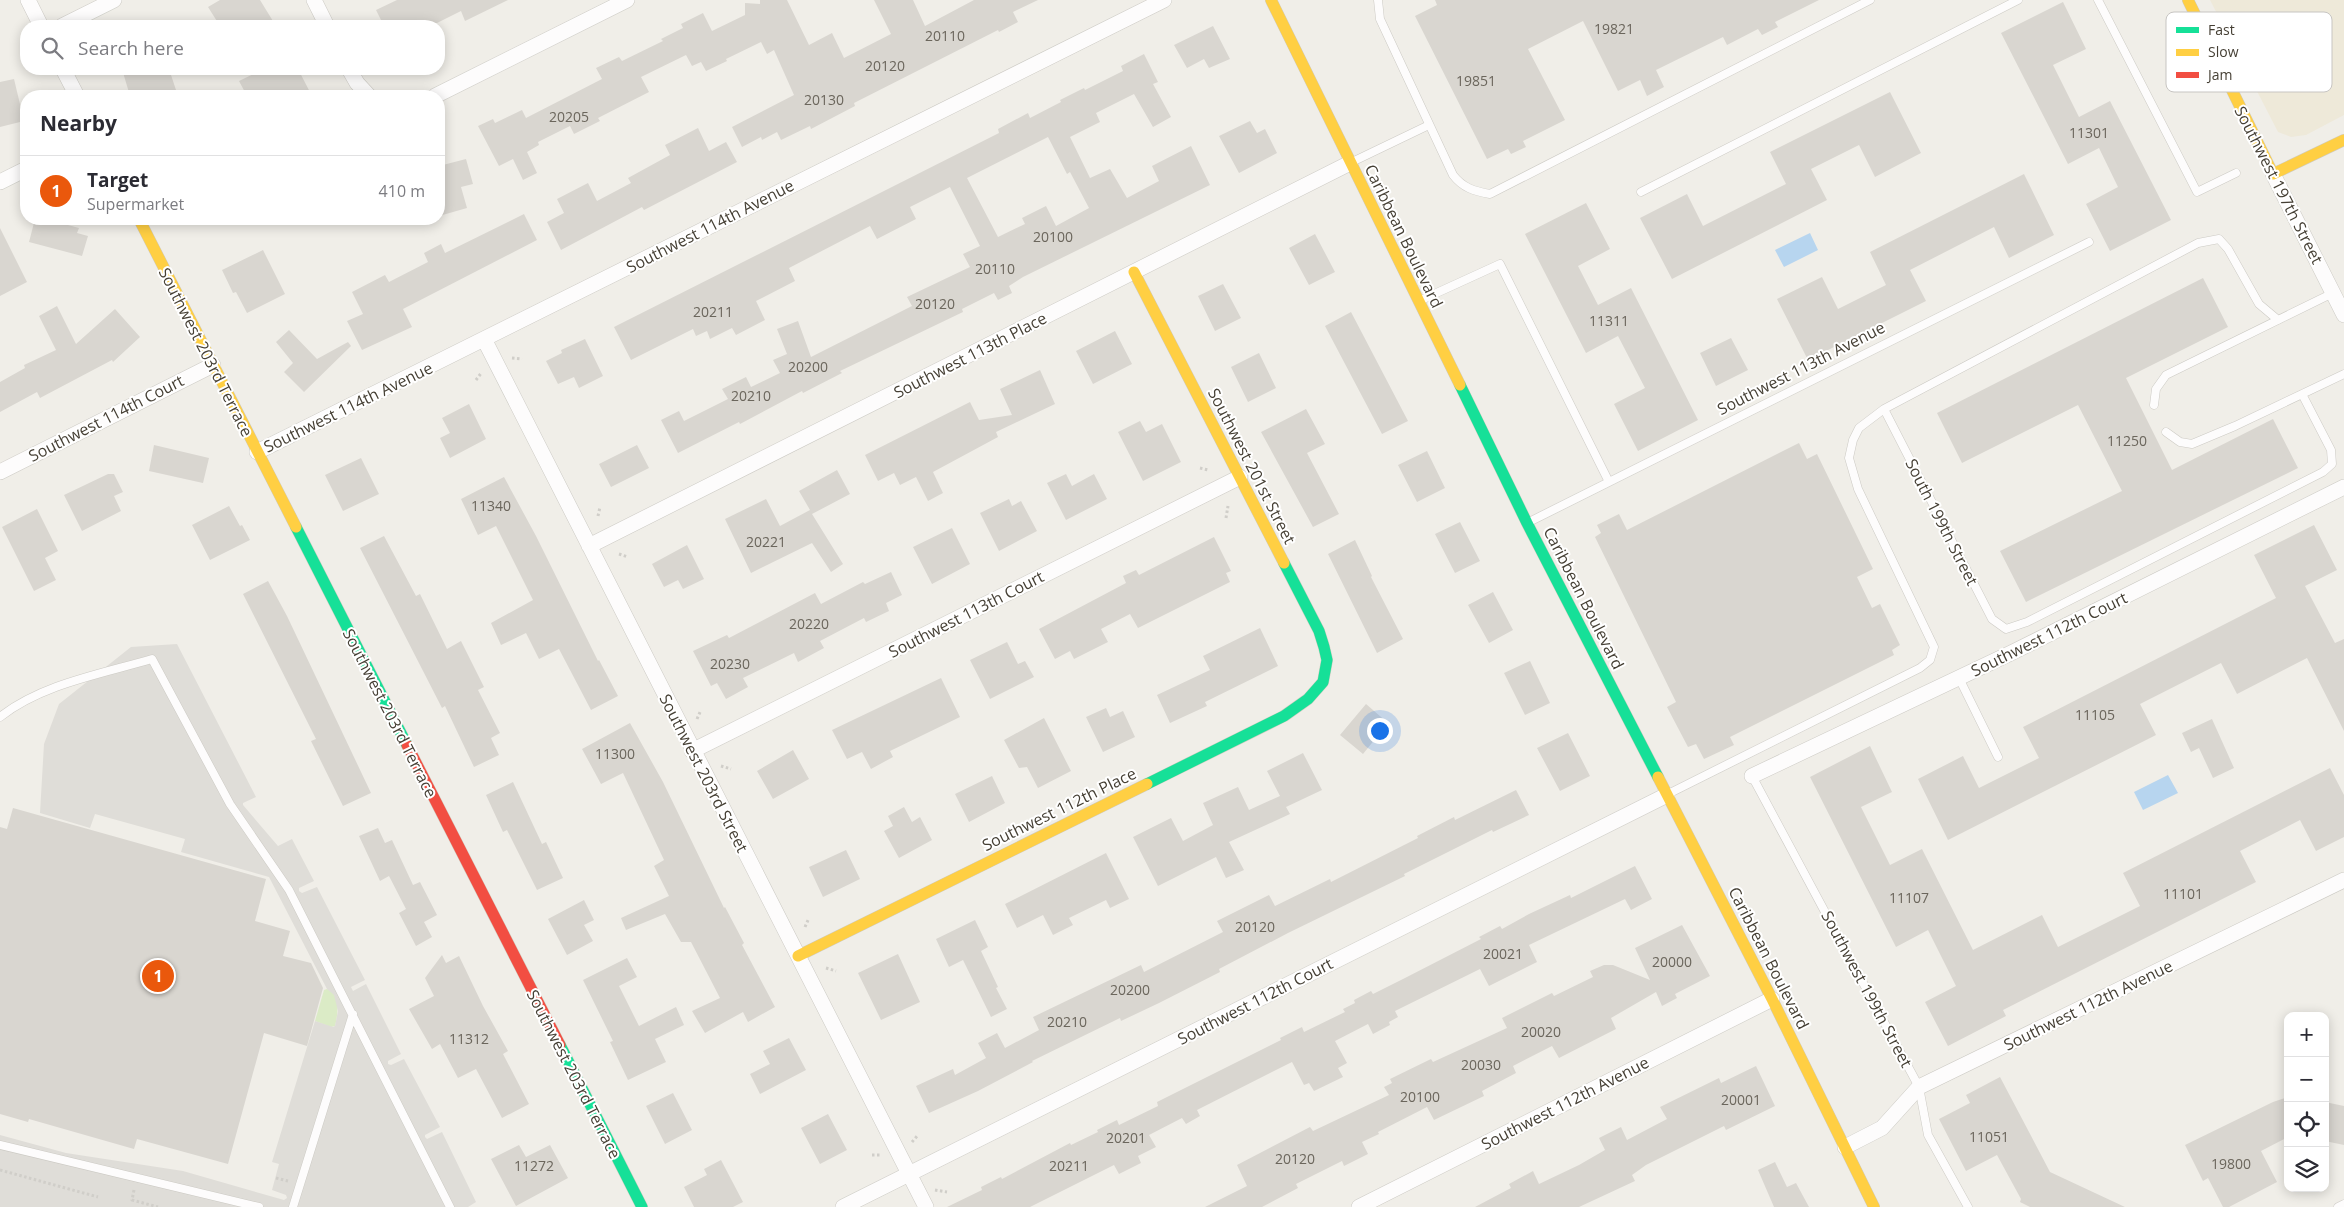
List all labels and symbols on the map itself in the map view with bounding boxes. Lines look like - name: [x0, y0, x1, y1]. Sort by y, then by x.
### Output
- legend: [2166, 12, 2332, 92]
- house number: 19821: [1594, 19, 1634, 38]
- text: Fast: [2208, 20, 2235, 39]
- house number: 20110: [925, 26, 965, 45]
- text: Slow: [2208, 42, 2239, 61]
- house number: 20120: [865, 56, 905, 75]
- text: Jam: [2206, 65, 2233, 84]
- house number: 19851: [1456, 71, 1496, 90]
- house number: 20130: [804, 90, 844, 109]
- street label: Southwest 197th Street: [2230, 102, 2329, 268]
- house number: 20205: [549, 107, 589, 126]
- house number: 11301: [2069, 123, 2109, 142]
- street label: Caribbean Boulevard: [1360, 161, 1448, 311]
- street label: Southwest 114th Avenue: [622, 174, 798, 278]
- house number: 20100: [1033, 227, 1073, 246]
- house number: 20110: [975, 259, 1015, 278]
- street label: Southwest 203rd Terrace: [154, 264, 258, 440]
- house number: 20120: [915, 294, 955, 313]
- house number: 20211: [693, 302, 733, 321]
- street label: Southwest 113th Place: [890, 307, 1050, 403]
- house number: 11311: [1589, 311, 1629, 330]
- street label: Southwest 113th Avenue: [1713, 316, 1889, 420]
- street label: Southwest 114th Avenue: [260, 356, 436, 458]
- house number: 20200: [788, 357, 828, 376]
- street label: Southwest 114th Court: [25, 369, 188, 467]
- street label: Southwest 201st Street: [1203, 384, 1301, 548]
- house number: 20210: [731, 386, 771, 405]
- house number: 11250: [2107, 431, 2147, 450]
- street label: South 199th Street: [1900, 455, 1984, 589]
- house number: 11340: [471, 496, 511, 515]
- street label: Caribbean Boulevard: [1539, 523, 1629, 673]
- house number: 20221: [746, 532, 786, 551]
- street label: Southwest 113th Court: [885, 565, 1048, 663]
- street label: Southwest 112th Court: [1967, 586, 2131, 681]
- house number: 20220: [789, 614, 829, 633]
- street label: Southwest 203rd Terrace: [338, 625, 442, 801]
- house number: 20230: [710, 654, 750, 673]
- street label: Southwest 203rd Street: [654, 690, 754, 856]
- house number: 11105: [2075, 705, 2115, 724]
- your location: [1367, 718, 1393, 744]
- house number: 11300: [595, 744, 635, 763]
- street label: Southwest 112th Place: [978, 762, 1140, 856]
- street label: Caribbean Boulevard: [1724, 883, 1814, 1033]
- house number: 11101: [2163, 884, 2203, 903]
- house number: 11107: [1889, 888, 1929, 907]
- street label: Southwest 199th Street: [1816, 907, 1918, 1071]
- house number: 20120: [1235, 917, 1275, 936]
- house number: 20021: [1483, 944, 1523, 963]
- street label: Southwest 112th Court: [1174, 952, 1337, 1050]
- house number: 20000: [1652, 952, 1692, 971]
- street label: Southwest 112th Avenue: [2000, 954, 2176, 1056]
- pin: 1: [142, 957, 174, 995]
- house number: 20200: [1110, 980, 1150, 999]
- street label: Southwest 203rd Terrace: [522, 986, 626, 1162]
- house number: 20210: [1047, 1012, 1087, 1031]
- house number: 20020: [1521, 1022, 1561, 1041]
- house number: 11312: [449, 1029, 489, 1048]
- street label: Southwest 112th Avenue: [1477, 1051, 1653, 1155]
- house number: 20030: [1461, 1055, 1501, 1074]
- house number: 20100: [1400, 1087, 1440, 1106]
- house number: 20001: [1721, 1090, 1761, 1109]
- house number: 11051: [1969, 1127, 2009, 1146]
- house number: 20201: [1106, 1128, 1146, 1147]
- house number: 20120: [1275, 1149, 1315, 1168]
- house number: 19800: [2211, 1154, 2251, 1173]
- house number: 11272: [514, 1156, 554, 1175]
- house number: 20211: [1049, 1156, 1089, 1175]

